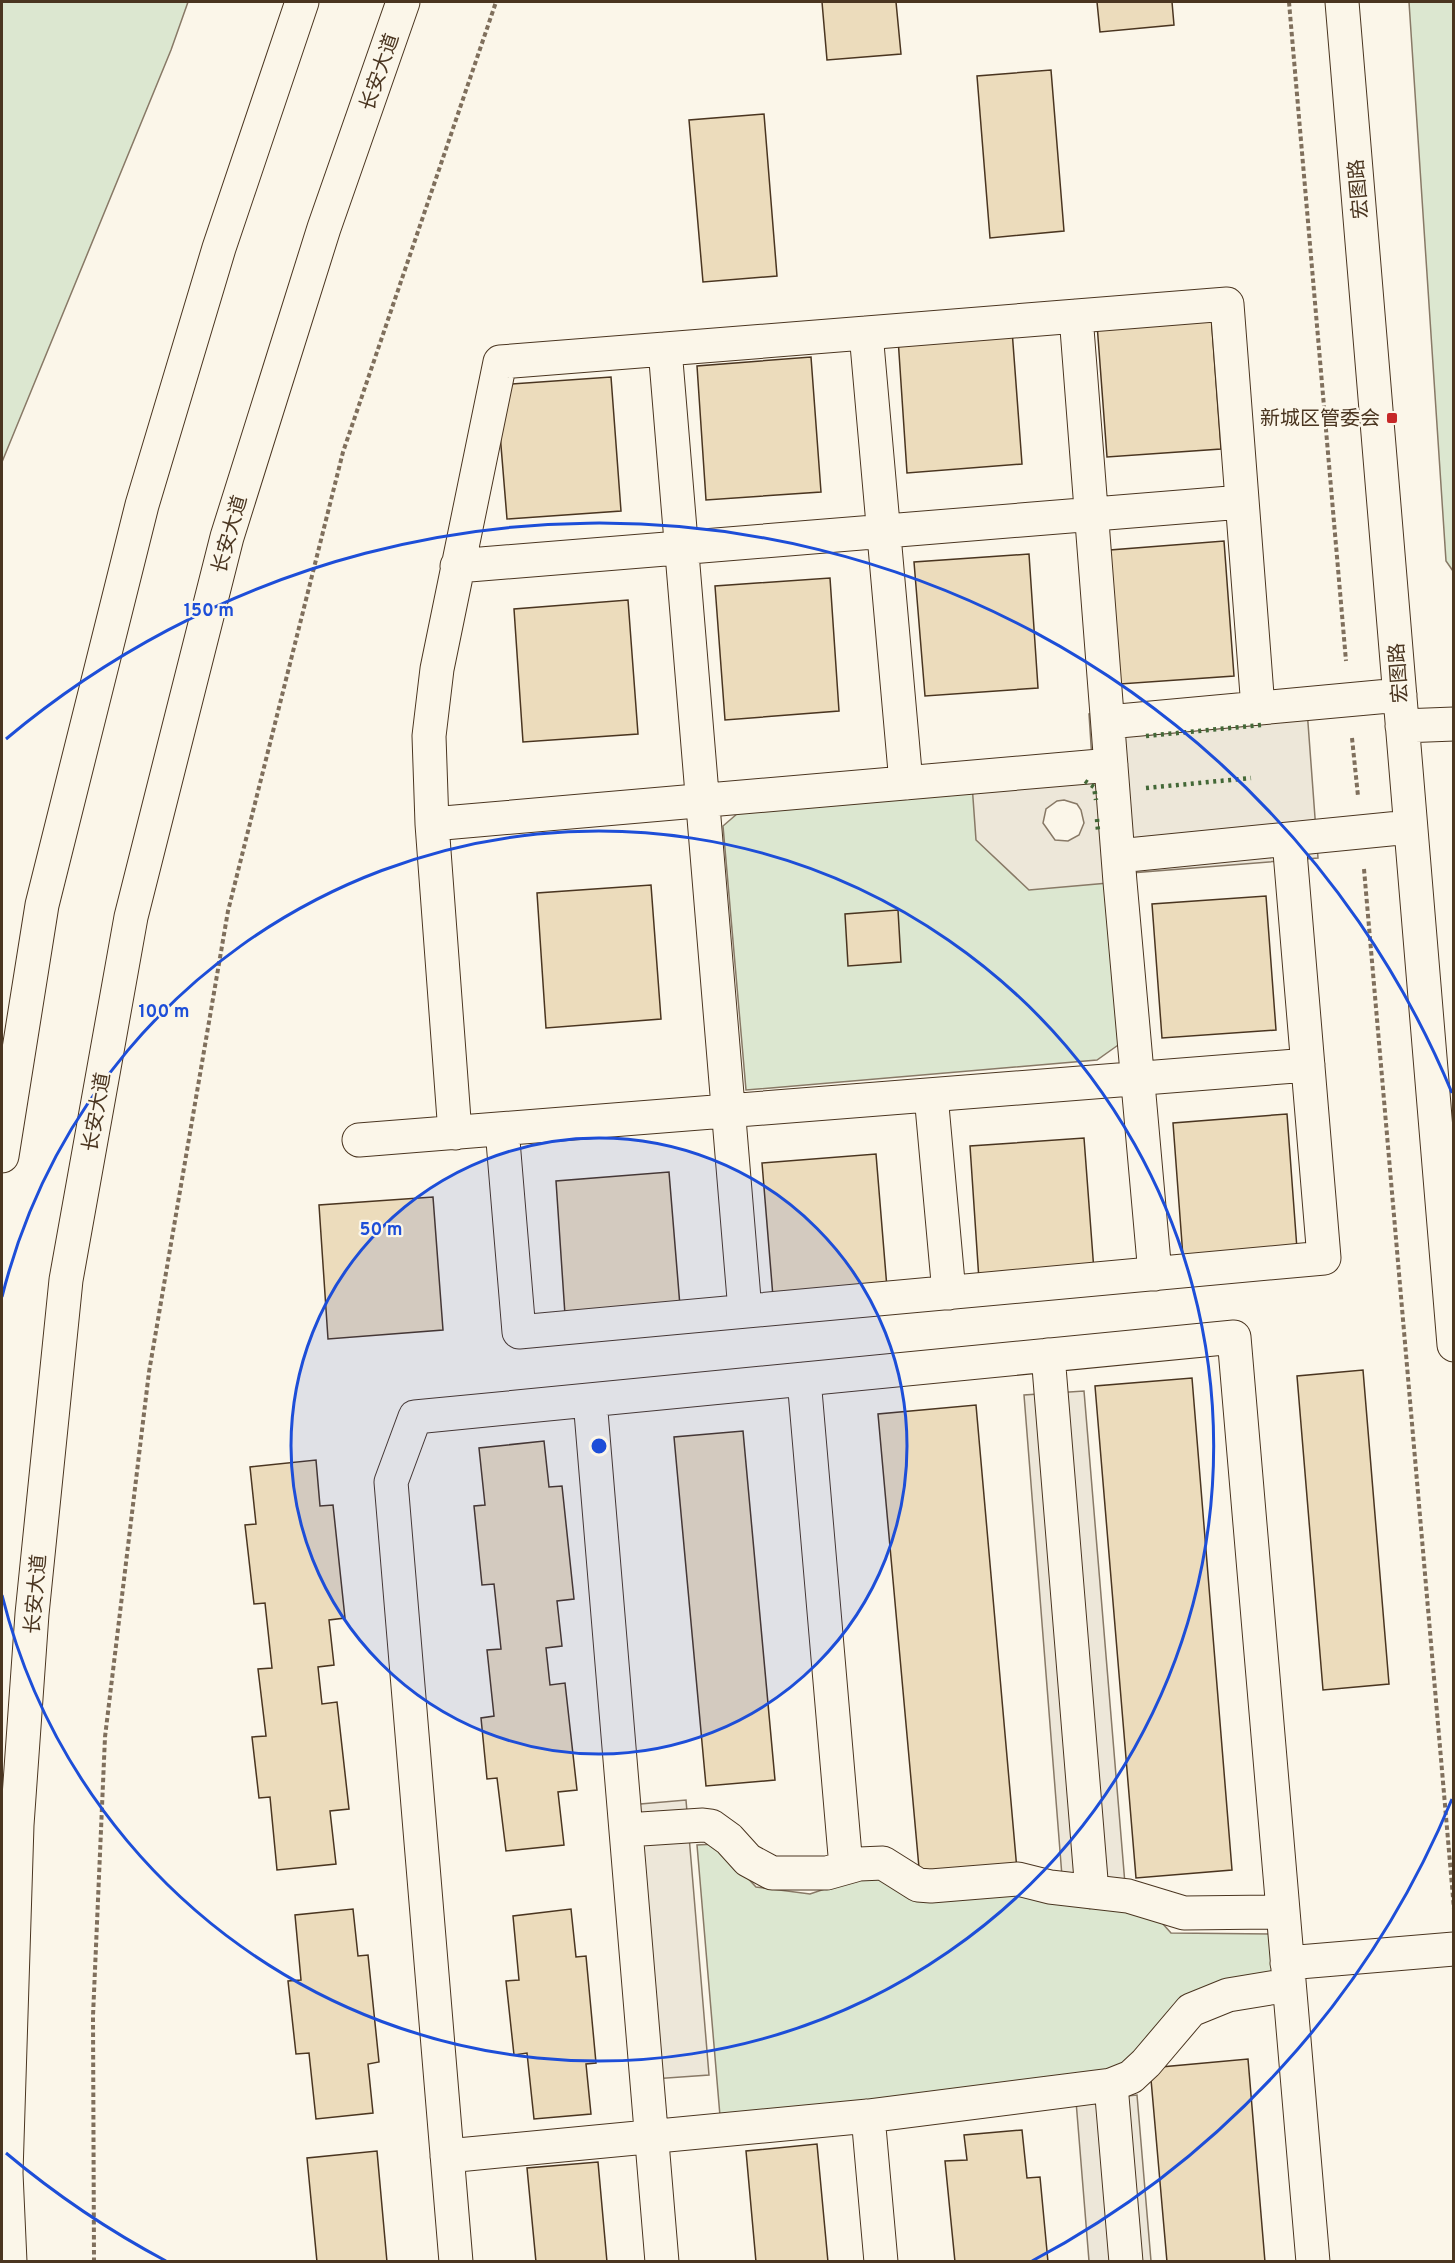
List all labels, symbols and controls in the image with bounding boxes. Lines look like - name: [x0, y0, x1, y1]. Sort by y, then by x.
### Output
- street label: 长安大道: [356, 31, 406, 115]
- street label: 宏图路: [1344, 158, 1376, 220]
- place label: 新城区管委会: [1260, 407, 1380, 433]
- marker: 新城区管委会: [1385, 411, 1399, 425]
- street label: 长安大道: [207, 493, 254, 577]
- text: 150 m: [184, 600, 234, 623]
- street label: 宏图路: [1385, 642, 1415, 704]
- text: 100 m: [138, 1001, 190, 1024]
- street label: 长安大道: [78, 1071, 118, 1154]
- text: 50 m: [359, 1219, 403, 1242]
- centre of rings: [589, 1436, 609, 1456]
- street label: 长安大道: [21, 1553, 53, 1635]

